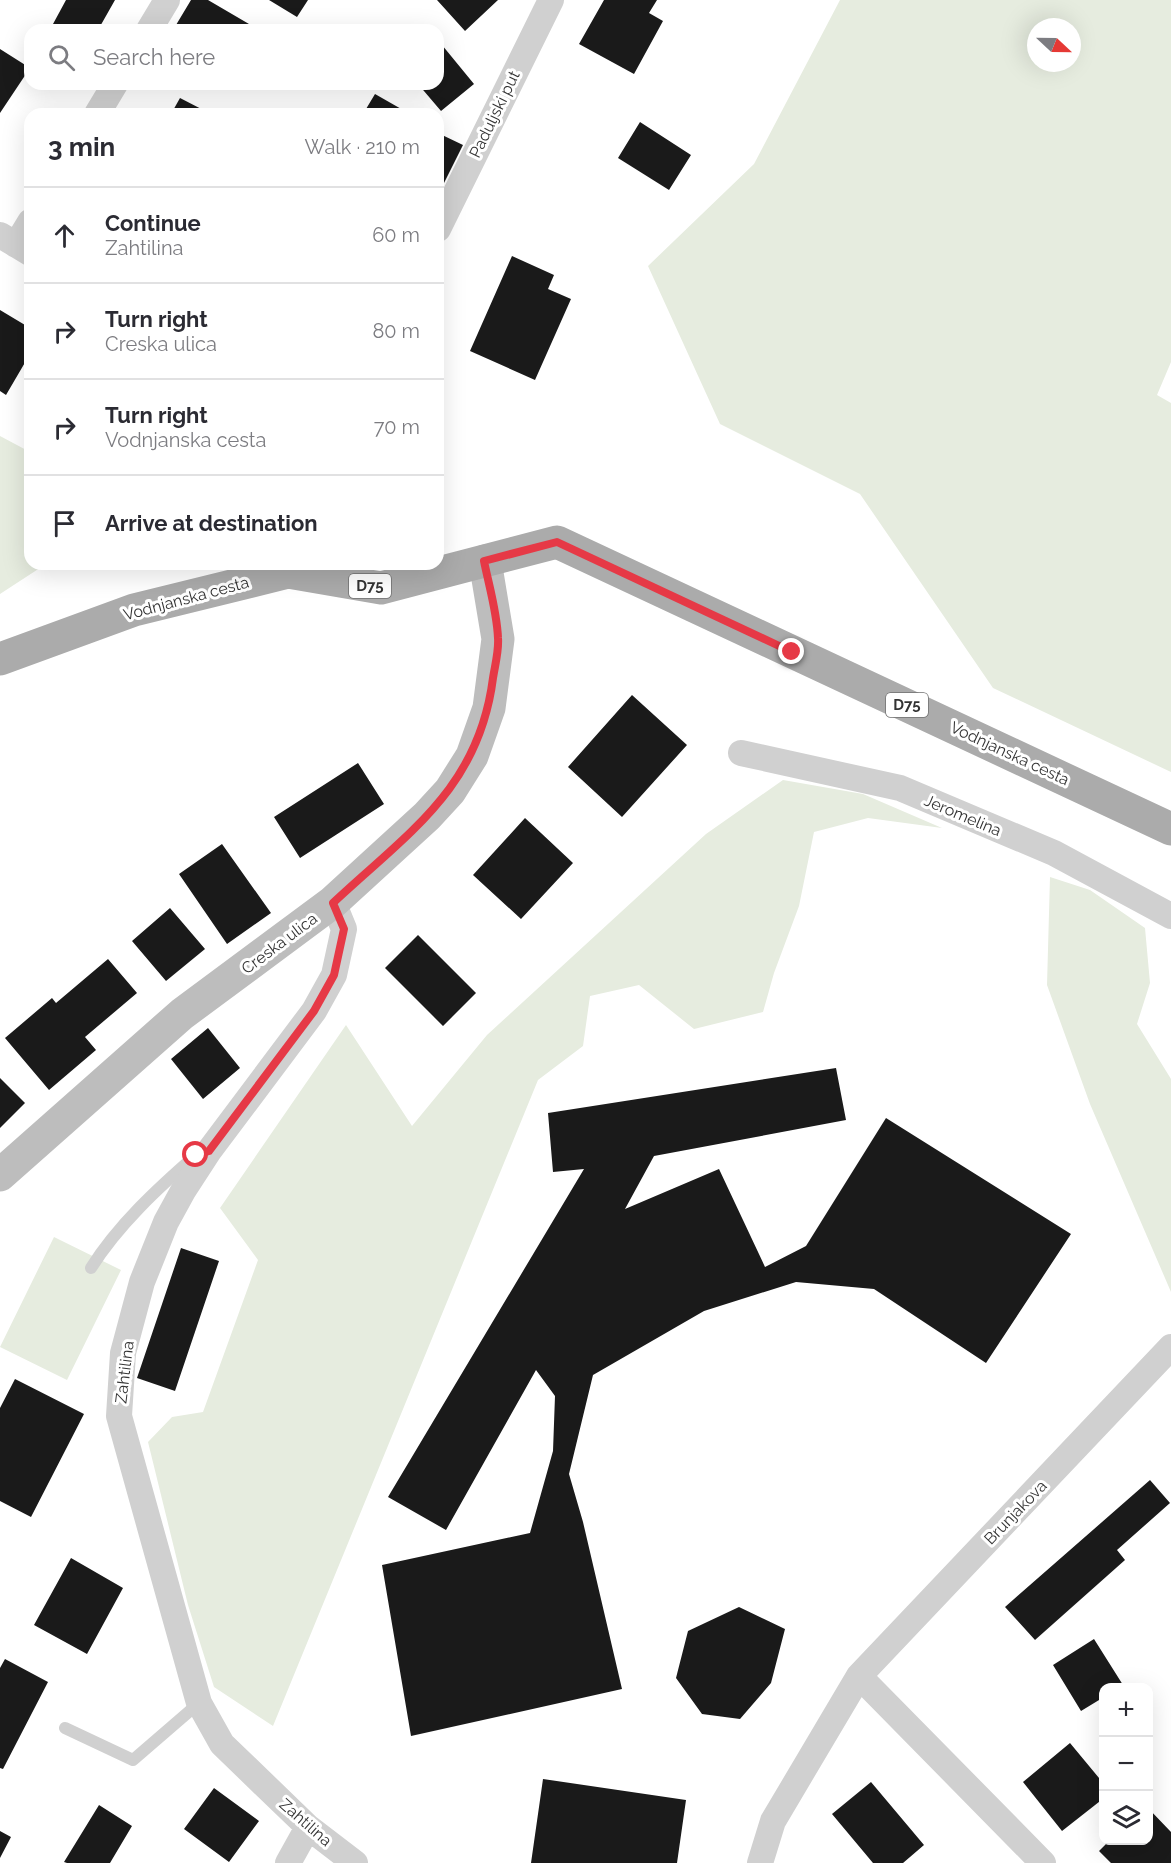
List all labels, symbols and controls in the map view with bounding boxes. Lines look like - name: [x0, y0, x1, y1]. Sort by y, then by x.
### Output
- north arrow: [1027, 18, 1081, 72]
- search box: [24, 24, 444, 90]
- icon: search: [45, 41, 78, 74]
- text: Search here: [93, 44, 215, 70]
- street label: Paduljski put: [465, 67, 524, 161]
- text: 3 min: [48, 132, 115, 162]
- text: Walk · 210 m: [305, 135, 420, 159]
- text: Continue: [105, 210, 201, 236]
- icon: ahead: [48, 219, 81, 252]
- text: 60 m: [372, 223, 420, 247]
- text: Zahtilina: [105, 236, 183, 260]
- text: Turn right: [105, 306, 208, 332]
- icon: right: [48, 315, 81, 348]
- text: 80 m: [372, 319, 420, 343]
- text: Creska ulica: [105, 332, 217, 356]
- text: Turn right: [105, 402, 208, 428]
- icon: right: [48, 411, 81, 444]
- text: 70 m: [374, 415, 420, 439]
- text: Vodnjanska cesta: [105, 428, 266, 452]
- icon: arrive: [48, 507, 81, 540]
- text: Arrive at destination: [105, 510, 318, 536]
- street label: Vodnjanska cesta: [121, 573, 251, 624]
- road number: D75: [349, 574, 391, 598]
- route end: [778, 638, 804, 664]
- road number: D75: [886, 693, 928, 717]
- street label: Vodnjanska cesta: [947, 718, 1072, 789]
- street label: Jeromelina: [921, 791, 1004, 840]
- street label: Creska ulica: [238, 909, 321, 978]
- route start: [182, 1141, 208, 1167]
- street label: Zahtilina: [111, 1340, 138, 1404]
- street label: Brunjakova: [980, 1476, 1051, 1548]
- map controls: [1099, 1683, 1153, 1845]
- button: +: [1099, 1683, 1153, 1737]
- button: −: [1099, 1737, 1153, 1791]
- button: layers: [1099, 1791, 1153, 1845]
- street label: Zahtilina: [276, 1795, 336, 1850]

